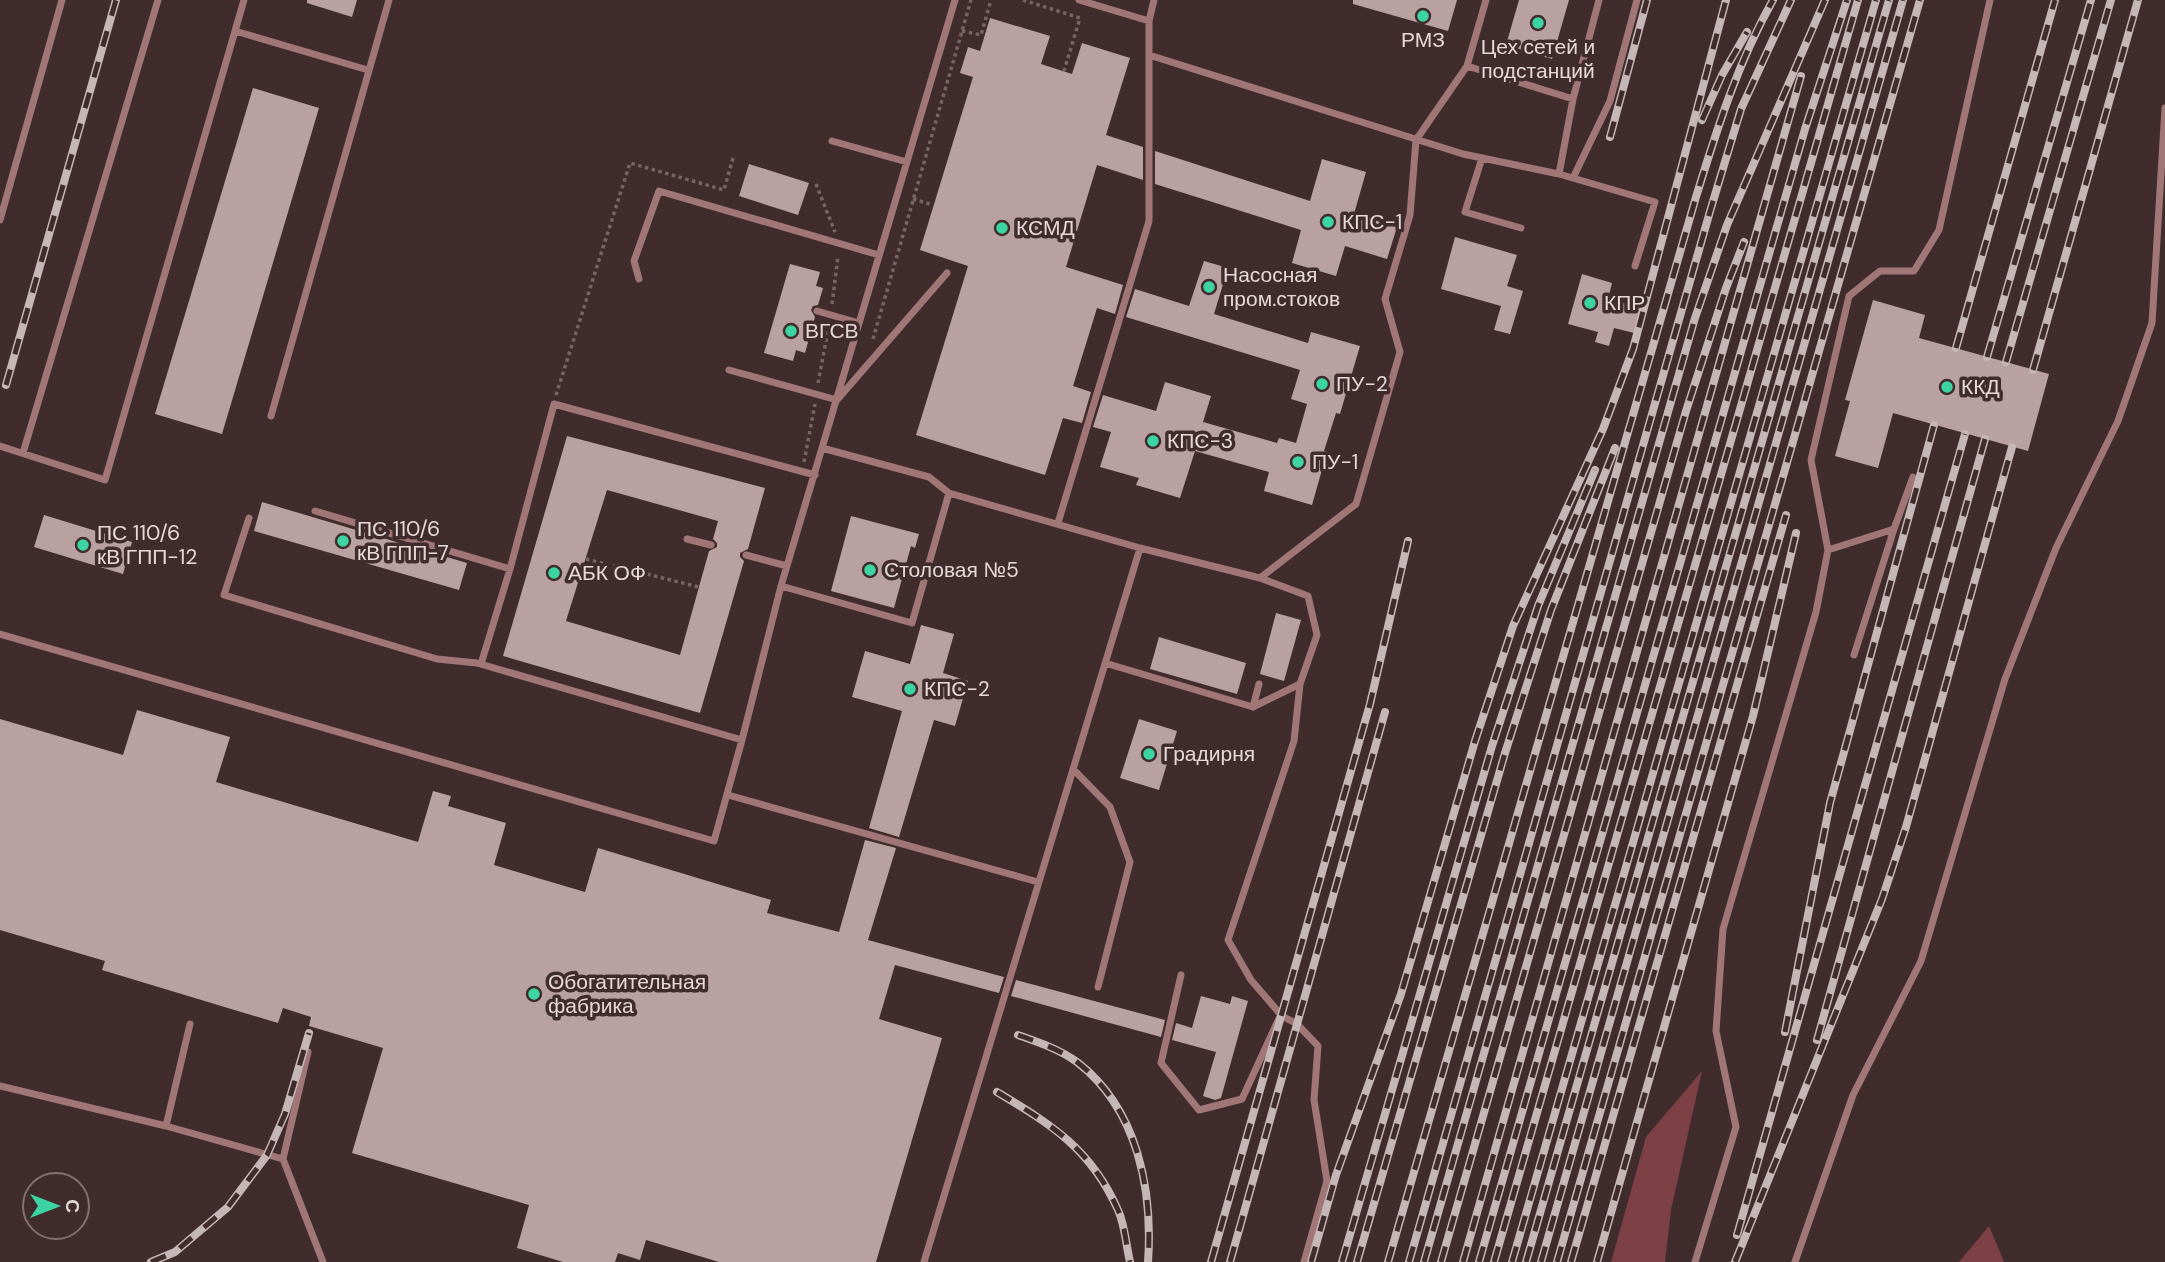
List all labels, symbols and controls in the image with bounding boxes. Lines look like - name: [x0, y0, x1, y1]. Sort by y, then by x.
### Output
- marker: РМЗ: [1415, 8, 1431, 24]
- marker: Цех сетей и подстанций: [1530, 15, 1546, 31]
- place label: РМЗ: [1401, 26, 1445, 54]
- place label: Цех сетей и подстанций: [1481, 33, 1595, 85]
- place label: КПС-1: [1342, 208, 1402, 236]
- place label: КСМД: [1016, 214, 1075, 242]
- marker: КПС-1: [1320, 214, 1336, 230]
- marker: КСМД: [994, 220, 1010, 236]
- place label: Насосная пром.стоков: [1223, 261, 1340, 313]
- marker: Насосная пром.стоков: [1201, 279, 1217, 295]
- place label: КПР: [1604, 289, 1645, 317]
- marker: КПР: [1582, 295, 1598, 311]
- place label: ВГСВ: [805, 317, 859, 345]
- marker: ВГСВ: [783, 323, 799, 339]
- place label: ПУ-2: [1336, 370, 1388, 398]
- place label: ККД: [1961, 373, 2000, 401]
- marker: ПУ-2: [1314, 376, 1330, 392]
- marker: ККД: [1939, 379, 1955, 395]
- place label: КПС-3: [1167, 427, 1233, 455]
- marker: КПС-3: [1145, 433, 1161, 449]
- place label: ПУ-1: [1312, 448, 1358, 476]
- marker: ПУ-1: [1290, 454, 1306, 470]
- place label: ПС 110/6 кВ ГПП-7: [357, 515, 449, 567]
- place label: ПС 110/6 кВ ГПП-12: [97, 519, 197, 571]
- marker: ПС 110/6 кВ ГПП-7: [335, 533, 351, 549]
- marker: ПС 110/6 кВ ГПП-12: [75, 537, 91, 553]
- place label: Столовая №5: [884, 556, 1019, 584]
- place label: АБК ОФ: [568, 559, 646, 587]
- marker: Столовая №5: [862, 562, 878, 578]
- marker: АБК ОФ: [546, 565, 562, 581]
- place label: КПС-2: [924, 675, 990, 703]
- marker: КПС-2: [902, 681, 918, 697]
- place label: Градирня: [1163, 740, 1255, 768]
- marker: Градирня: [1141, 746, 1157, 762]
- place label: Обогатительная фабрика: [548, 968, 706, 1020]
- marker: Обогатительная фабрика: [526, 986, 542, 1002]
- north arrow: [21, 1171, 91, 1241]
- text: С: [60, 1199, 85, 1213]

